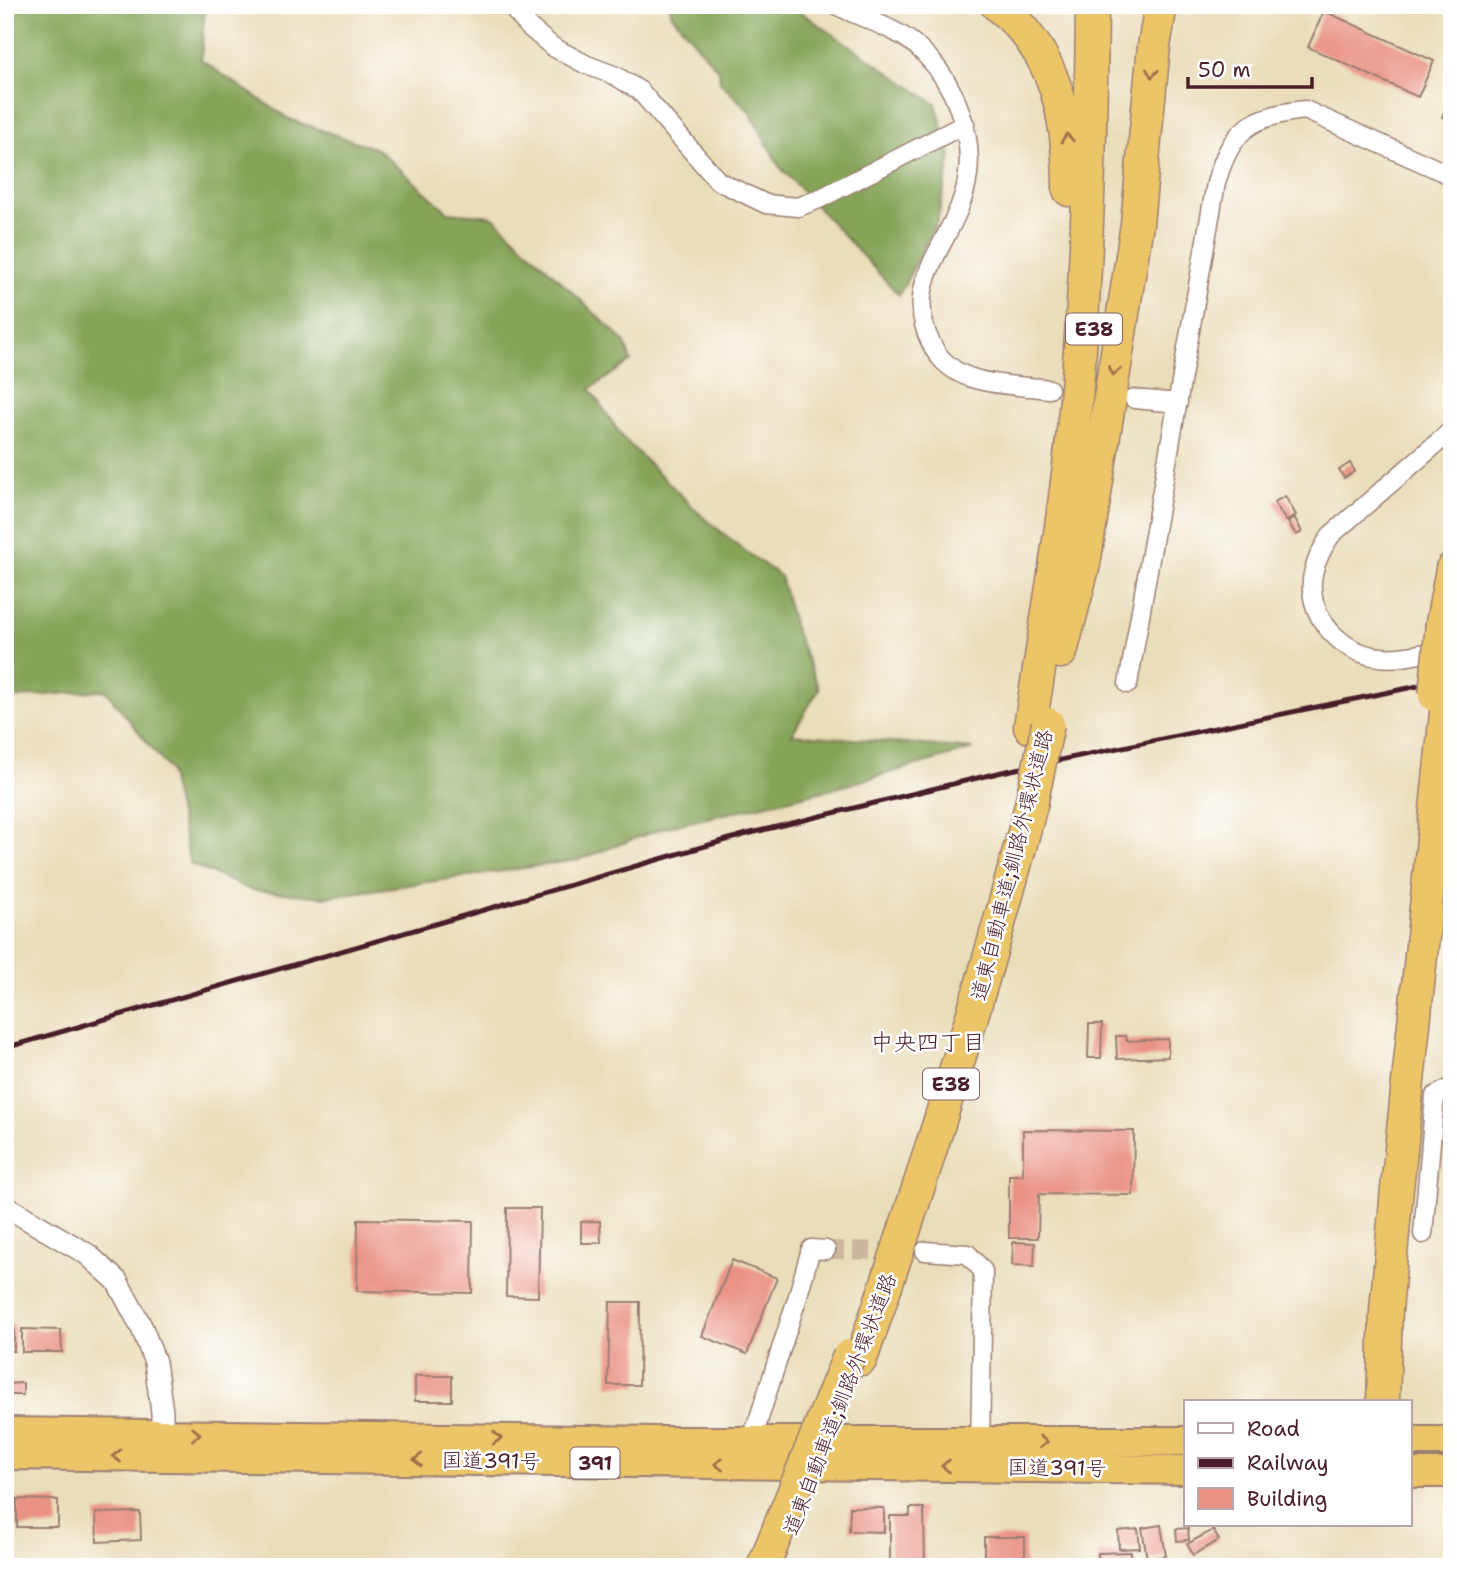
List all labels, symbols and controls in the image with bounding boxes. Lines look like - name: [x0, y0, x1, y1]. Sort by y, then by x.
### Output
- scale bar: [1188, 46, 1312, 90]
- text: 50 m: [1198, 56, 1251, 84]
- one-way arrow: [1145, 68, 1160, 79]
- one-way arrow: [1059, 132, 1074, 143]
- road number: E38: [1066, 314, 1122, 344]
- one-way arrow: [1107, 365, 1122, 377]
- street label: 道東自動車道;釧路外環状道路: [965, 726, 1059, 1004]
- district label: 中央四丁目: [871, 1027, 986, 1057]
- road number: E38: [923, 1068, 979, 1100]
- street label: 道東自動車道;釧路外環状道路: [777, 1269, 903, 1539]
- legend: [1184, 1400, 1412, 1526]
- text: Road: [1247, 1415, 1300, 1443]
- one-way arrow: [191, 1426, 202, 1442]
- one-way arrow: [492, 1430, 503, 1446]
- one-way arrow: [1038, 1434, 1049, 1450]
- street label: 国道391号: [441, 1446, 541, 1476]
- one-way arrow: [111, 1448, 121, 1464]
- road number: 391: [570, 1448, 620, 1478]
- text: Railway: [1247, 1449, 1329, 1477]
- one-way arrow: [412, 1452, 422, 1468]
- street label: 国道391号: [1007, 1453, 1107, 1483]
- one-way arrow: [713, 1456, 723, 1472]
- one-way arrow: [940, 1458, 951, 1474]
- text: Building: [1247, 1485, 1327, 1513]

